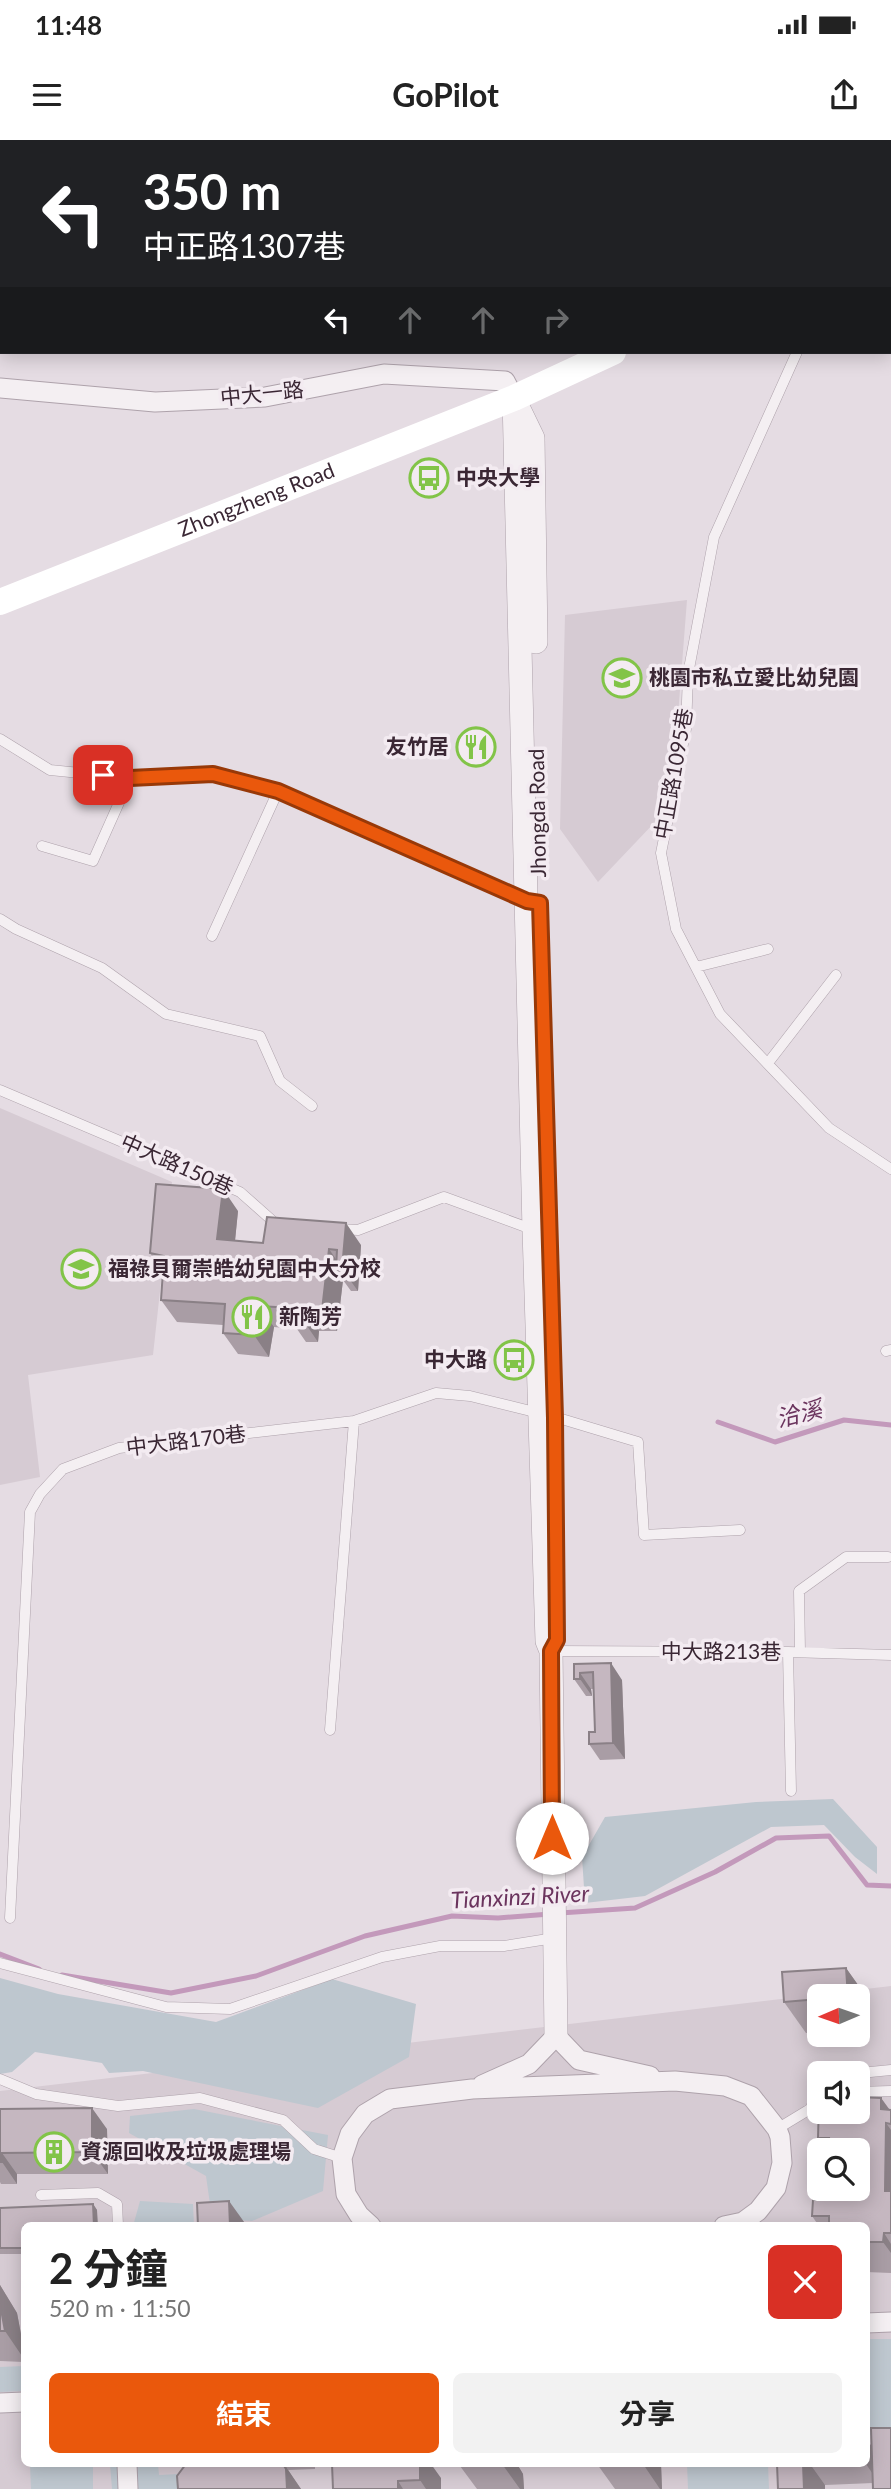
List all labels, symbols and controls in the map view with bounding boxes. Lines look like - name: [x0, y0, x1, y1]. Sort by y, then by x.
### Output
- text: 11:48: [35, 9, 102, 41]
- text: GoPilot: [392, 75, 499, 114]
- icon: menu: [28, 76, 66, 114]
- icon: share: [825, 76, 863, 114]
- text: 350 m: [143, 162, 281, 220]
- icon: left: [28, 168, 119, 259]
- text: 中正路1307巷: [143, 226, 345, 265]
- icon: left: [318, 301, 356, 339]
- icon: ahead: [391, 301, 429, 339]
- icon: ahead: [464, 301, 502, 339]
- icon: right: [537, 301, 575, 339]
- street label: 中大一路: [219, 376, 305, 409]
- street label: Zhongzheng Road: [174, 457, 338, 541]
- bus stop icon: 中央大學: [408, 457, 450, 499]
- place label: 中央大學: [456, 464, 540, 489]
- school or university icon: 桃園市私立愛比幼兒園: [601, 657, 643, 699]
- place label: 桃園市私立愛比幼兒園: [649, 664, 859, 689]
- street label: 中正路1095巷: [649, 706, 696, 841]
- restaurant icon: 友竹居: [455, 726, 497, 768]
- place label: 友竹居: [386, 733, 449, 758]
- pin: [73, 745, 133, 805]
- street label: Jhongda Road: [523, 748, 550, 878]
- icon: arrive: [84, 756, 122, 794]
- street label: 中大路150巷: [117, 1128, 238, 1200]
- school or university icon: 福祿貝爾崇皓幼兒園中大分校: [60, 1248, 102, 1290]
- place label: 福祿貝爾崇皓幼兒園中大分校: [108, 1255, 381, 1280]
- restaurant icon: 新陶芳: [231, 1296, 273, 1338]
- place label: 新陶芳: [279, 1303, 342, 1328]
- bus stop icon: 中大路: [493, 1339, 535, 1381]
- place label: 中大路: [424, 1346, 487, 1371]
- water label: 洽溪: [773, 1393, 827, 1432]
- street label: 中大路170巷: [124, 1420, 247, 1459]
- street label: 中大路213巷: [661, 1638, 781, 1663]
- position arrow: [515, 1801, 589, 1875]
- water label: Tianxinzi River: [450, 1878, 591, 1914]
- north arrow: [807, 1984, 870, 2048]
- map controls: [807, 1984, 870, 2201]
- button: sound: [807, 2061, 870, 2124]
- building icon: 資源回收及垃圾處理場: [33, 2131, 75, 2173]
- place label: 資源回收及垃圾處理場: [81, 2138, 291, 2163]
- button: search: [807, 2138, 870, 2201]
- text: 2 分鐘: [49, 2243, 168, 2293]
- button: close: [768, 2245, 842, 2319]
- text: 520 m · 11:50: [49, 2294, 191, 2322]
- button: 結束: [49, 2373, 439, 2453]
- button: 分享: [453, 2373, 842, 2453]

